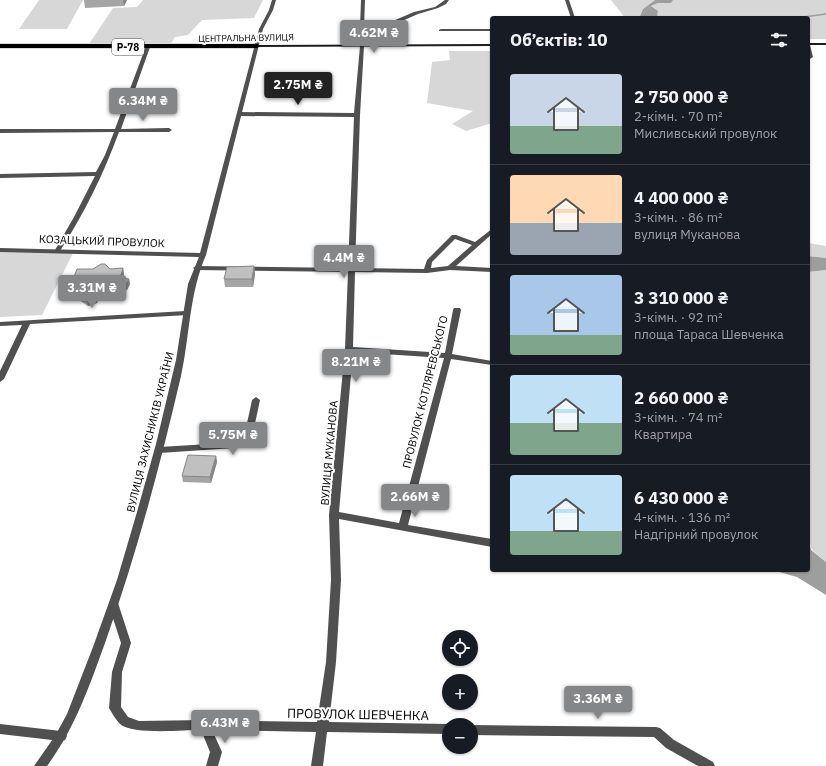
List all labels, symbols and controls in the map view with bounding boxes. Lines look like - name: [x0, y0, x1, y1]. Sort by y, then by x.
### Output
- pin: 4.62M ₴: [337, 20, 411, 54]
- text: 4.62M ₴: [349, 24, 399, 41]
- text: Об’єктів: 10: [510, 29, 607, 51]
- icon: filters: [768, 29, 790, 51]
- street label: ЦЕНТРАЛЬНА ВУЛИЦЯ: [198, 31, 294, 44]
- road number: Р-78: [112, 39, 144, 55]
- pin: 2.75M ₴: [261, 72, 335, 106]
- text: 2.75M ₴: [273, 76, 323, 93]
- text: 2 750 000 ₴: [634, 86, 728, 108]
- pin: 6.34M ₴: [106, 88, 180, 122]
- icon: home: [542, 90, 590, 138]
- text: 6.34M ₴: [118, 92, 168, 109]
- text: 2-кімн. · 70 m²: [634, 108, 723, 125]
- text: Мисливський провулок: [634, 125, 777, 142]
- text: 4 400 000 ₴: [634, 187, 728, 209]
- icon: home: [542, 191, 590, 239]
- text: 3-кімн. · 86 m²: [634, 209, 723, 226]
- text: вулиця Муканова: [634, 226, 740, 243]
- street label: КОЗАЦЬКИЙ ПРОВУЛОК: [39, 232, 165, 250]
- pin: 4.4M ₴: [311, 245, 377, 279]
- text: 4.4M ₴: [323, 249, 365, 266]
- pin: 3.31M ₴: [55, 275, 129, 309]
- text: 3.31M ₴: [67, 279, 117, 296]
- text: 3 310 000 ₴: [634, 287, 728, 309]
- icon: home: [542, 291, 590, 339]
- text: 3-кімн. · 92 m²: [634, 309, 723, 326]
- street label: ПРОВУЛОК КОТЛЯРЕВСЬКОГО: [399, 314, 451, 470]
- text: площа Тараса Шевченка: [634, 326, 784, 343]
- pin: 8.21M ₴: [319, 349, 393, 383]
- street label: ВУЛИЦЯ ЗАХИСНИКІВ УКРАЇНИ: [123, 350, 177, 514]
- text: 8.21M ₴: [331, 353, 381, 370]
- text: 2 660 000 ₴: [634, 387, 728, 409]
- icon: home: [542, 391, 590, 439]
- street label: ВУЛИЦЯ МУКАНОВА: [317, 400, 341, 506]
- text: 3-кімн. · 74 m²: [634, 409, 723, 426]
- pin: 5.75M ₴: [196, 422, 270, 456]
- text: 5.75M ₴: [208, 426, 258, 443]
- text: Квартира: [634, 426, 692, 443]
- pin: 2.66M ₴: [378, 484, 452, 518]
- text: 6 430 000 ₴: [634, 487, 728, 509]
- text: 2.66M ₴: [390, 488, 440, 505]
- icon: home: [542, 491, 590, 539]
- text: 4-кімн. · 136 m²: [634, 509, 730, 526]
- text: Надгірний провулок: [634, 526, 758, 543]
- map controls: [442, 630, 478, 754]
- button: locate: [442, 630, 478, 666]
- button: +: [442, 674, 478, 710]
- pin: 3.36M ₴: [561, 686, 635, 720]
- text: 3.36M ₴: [573, 690, 623, 707]
- street label: ПРОВУЛОК ШЕВЧЕНКА: [287, 705, 430, 724]
- pin: 6.43M ₴: [188, 710, 262, 744]
- text: 6.43M ₴: [200, 714, 250, 731]
- button: −: [442, 718, 478, 754]

